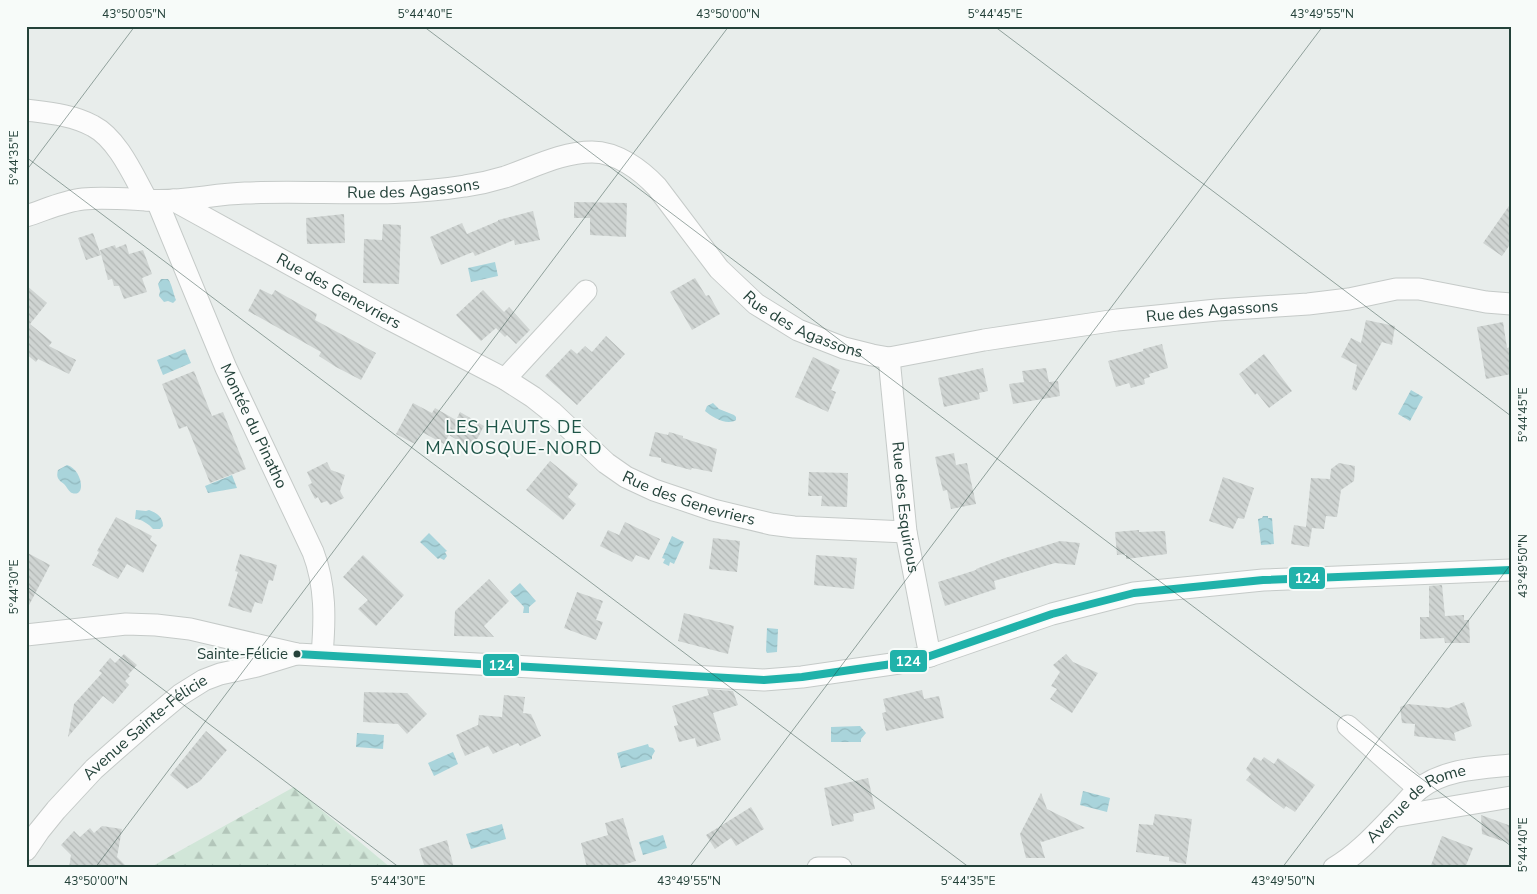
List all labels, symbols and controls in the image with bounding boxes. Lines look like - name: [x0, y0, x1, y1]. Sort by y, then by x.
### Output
- text: 43°50'05"N: [102, 6, 166, 22]
- text: 5°44'40"E: [398, 6, 452, 22]
- text: 43°50'00"N: [696, 6, 760, 22]
- text: 5°44'45"E: [968, 6, 1022, 22]
- text: 43°49'55"N: [1290, 6, 1354, 22]
- text: 5°44'35"E: [6, 131, 22, 185]
- street label: Rue des Agassons: [347, 173, 481, 204]
- street label: Rue des Genevriers: [272, 248, 405, 334]
- street label: Rue des Agassons: [738, 286, 865, 363]
- street label: Rue des Agassons: [1145, 295, 1279, 328]
- street label: Montée du Pinatho: [215, 360, 293, 492]
- text: 5°44'45"E: [1515, 388, 1531, 442]
- district label: LES HAUTS DE MANOSQUE-NORD: [425, 415, 603, 460]
- street label: Rue des Esquirous: [886, 440, 925, 575]
- street label: Rue des Genevriers: [619, 466, 757, 531]
- text: 43°49'50"N: [1515, 534, 1531, 598]
- text: 5°44'30"E: [6, 560, 22, 614]
- line badge: 124: [1288, 566, 1326, 590]
- text: 124: [1294, 569, 1320, 588]
- place label: Sainte-Félicie: [197, 644, 288, 664]
- marker: Sainte-Félicie: [292, 649, 302, 659]
- line badge: 124: [889, 649, 928, 673]
- text: 124: [895, 652, 921, 671]
- line badge: 124: [482, 653, 520, 677]
- text: 124: [488, 656, 514, 675]
- street label: Avenue Sainte-Félicie: [78, 669, 212, 785]
- street label: Avenue de Rome: [1362, 759, 1468, 848]
- text: 5°44'40"E: [1515, 818, 1531, 872]
- text: 43°50'00"N: [64, 873, 128, 889]
- text: 5°44'30"E: [371, 873, 425, 889]
- text: 43°49'55"N: [657, 873, 721, 889]
- text: 5°44'35"E: [941, 873, 995, 889]
- text: 43°49'50"N: [1251, 873, 1315, 889]

